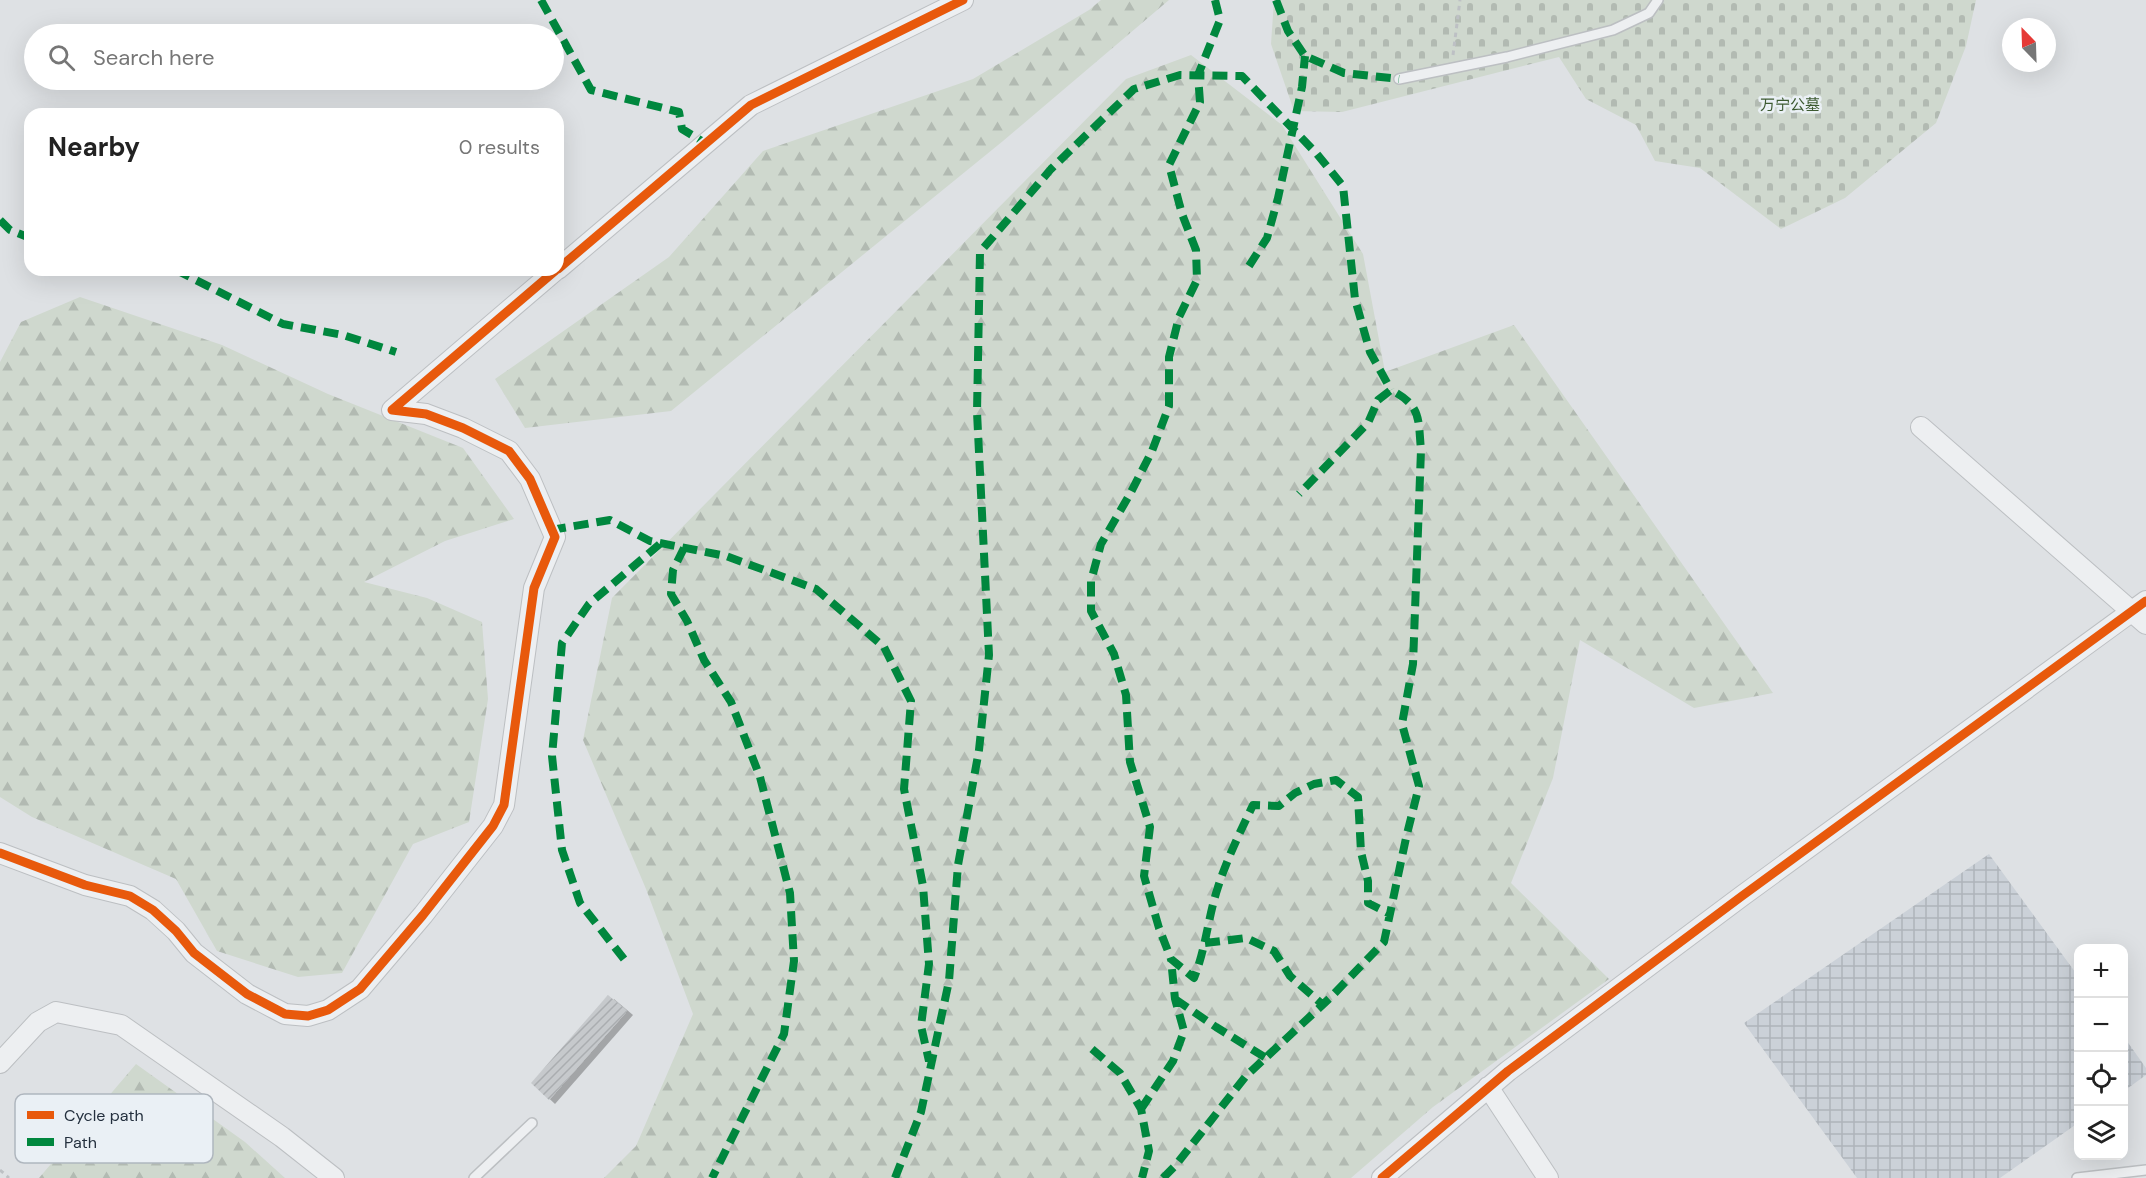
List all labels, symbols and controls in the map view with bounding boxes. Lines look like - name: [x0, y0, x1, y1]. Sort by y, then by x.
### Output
- north arrow: [2002, 18, 2056, 72]
- search box: [24, 24, 564, 90]
- icon: search: [45, 41, 78, 74]
- text: Search here: [93, 43, 214, 72]
- park label: 万宁公墓: [1760, 95, 1820, 115]
- text: Nearby: [48, 130, 140, 164]
- text: 0 results: [459, 134, 540, 160]
- map controls: [2074, 944, 2128, 1160]
- button: +: [2074, 944, 2128, 998]
- button: −: [2074, 998, 2128, 1052]
- button: locate: [2074, 1052, 2128, 1106]
- legend: [15, 1094, 213, 1163]
- text: Cycle path: [64, 1105, 144, 1126]
- button: layers: [2074, 1106, 2128, 1160]
- text: Path: [64, 1132, 97, 1153]

